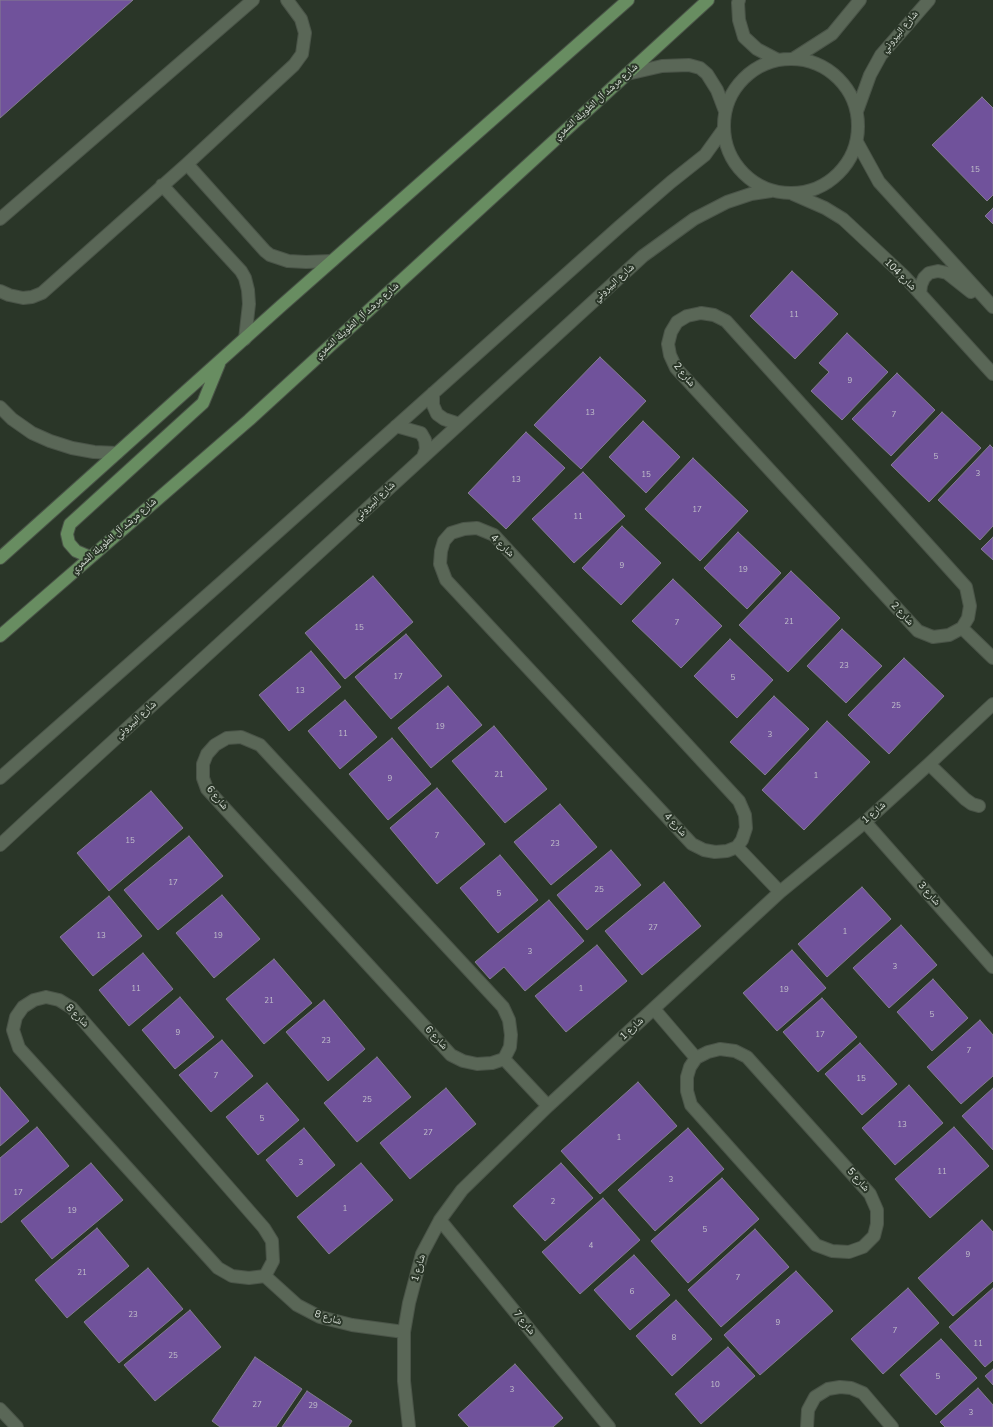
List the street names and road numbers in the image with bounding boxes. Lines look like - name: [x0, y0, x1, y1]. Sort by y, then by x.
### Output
- street label: شارع البيروني: [879, 9, 921, 55]
- street label: شارع مرشد آل الطويلة الشمري: [552, 61, 640, 143]
- street label: شارع 104: [882, 257, 918, 293]
- street label: شارع البيروني: [591, 261, 637, 305]
- street label: شارع مرشد آل الطويلة الشمري: [313, 280, 401, 362]
- street label: شارع 2: [671, 361, 697, 389]
- street label: شارع البيروني: [352, 479, 398, 523]
- street label: شارع مرشد آل الطويلة الشمري: [69, 496, 159, 576]
- street label: شارع 4: [488, 532, 516, 560]
- street label: شارع 2: [888, 600, 916, 628]
- street label: شارع البيروني: [113, 698, 159, 742]
- street label: شارع 6: [204, 784, 230, 812]
- street label: شارع 1: [860, 799, 888, 827]
- street label: شارع 4: [661, 811, 689, 839]
- street label: شارع 3: [915, 880, 943, 908]
- street label: شارع 8: [63, 1002, 91, 1030]
- street label: شارع 1: [618, 1015, 646, 1043]
- street label: شارع 6: [422, 1024, 450, 1052]
- street label: شارع 5: [844, 1166, 872, 1194]
- street label: شارع 1: [409, 1253, 429, 1283]
- street label: شارع 8: [313, 1308, 343, 1328]
- street label: شارع 7: [511, 1309, 537, 1337]

